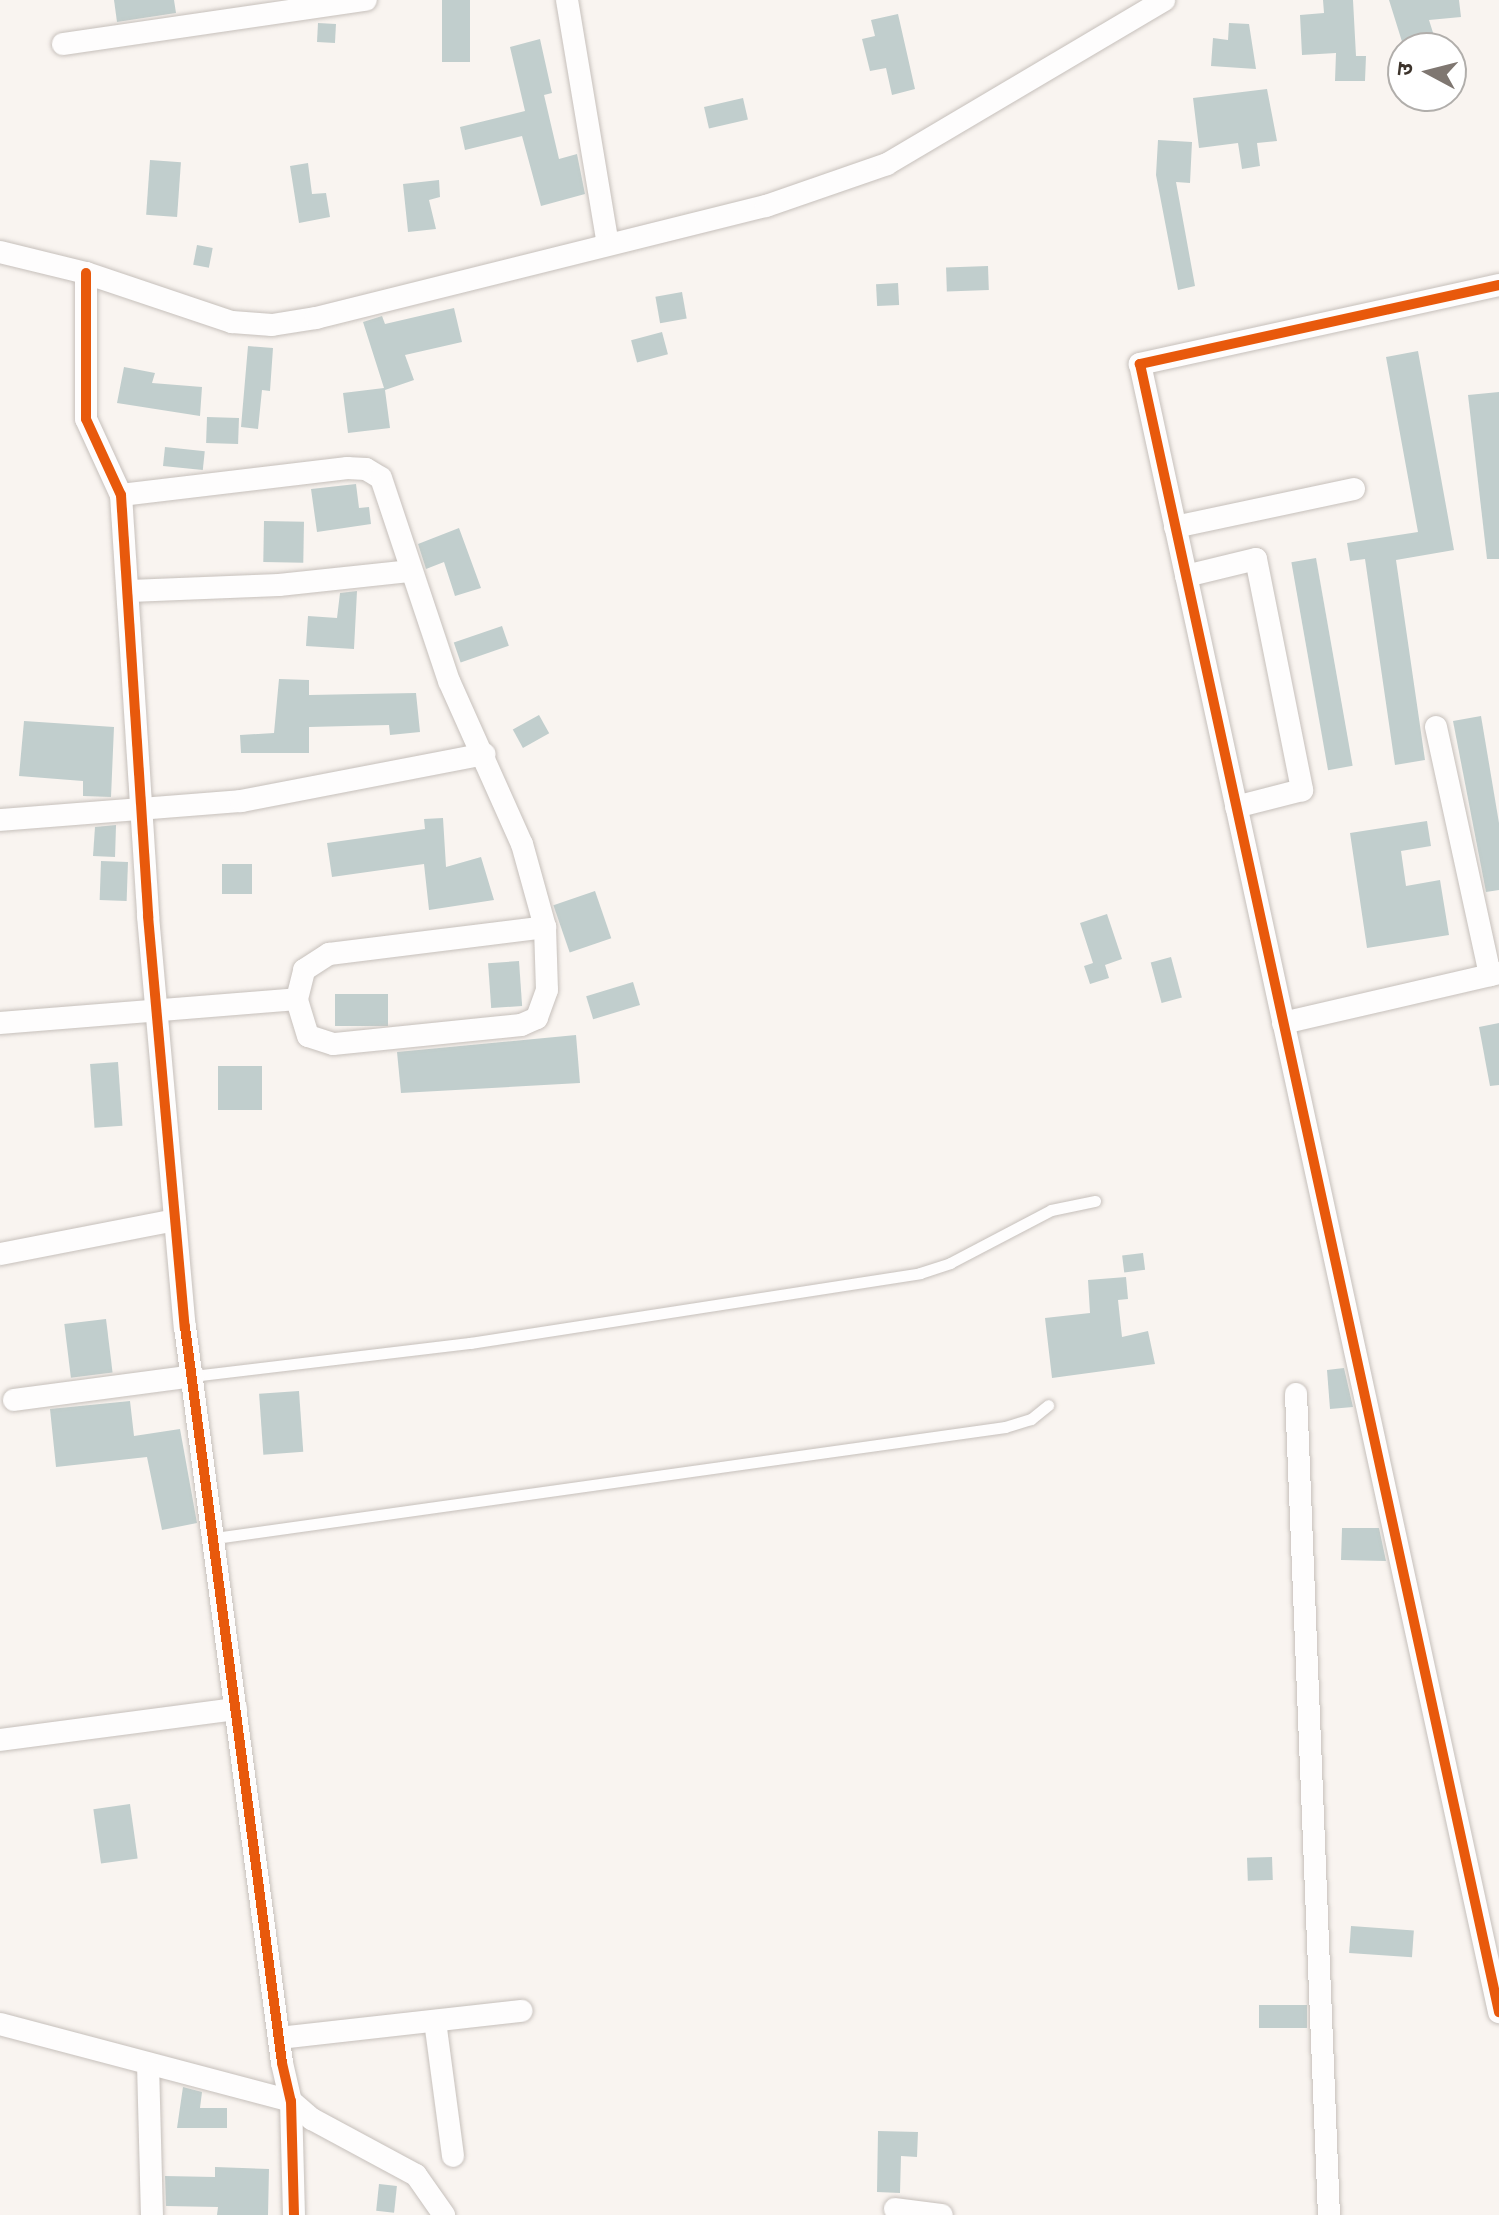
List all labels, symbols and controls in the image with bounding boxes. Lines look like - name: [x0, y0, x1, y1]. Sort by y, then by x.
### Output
- north arrow: [1387, 32, 1467, 112]
- text: उ: [1390, 61, 1419, 77]

